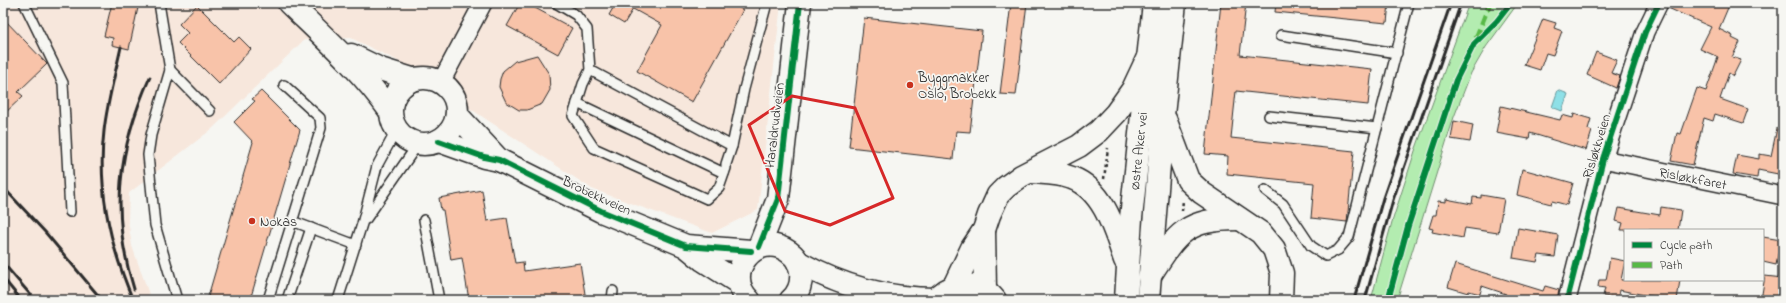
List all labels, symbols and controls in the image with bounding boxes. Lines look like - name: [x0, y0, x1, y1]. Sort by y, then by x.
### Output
- place label: Byggmakker Oslo, Brobekk: [917, 68, 997, 105]
- marker: Byggmakker Oslo, Brobekk: [905, 80, 915, 90]
- street label: Haraldrudveien: [760, 81, 791, 169]
- street label: Østre Aker vei: [1125, 111, 1154, 191]
- street label: Risløkkveien: [1578, 111, 1617, 181]
- street label: Risløkkfaret: [1657, 163, 1728, 196]
- street label: Brobekkveien: [557, 171, 635, 222]
- place label: Nokas: [260, 212, 297, 233]
- marker: Nokas: [247, 216, 257, 226]
- legend: [1624, 229, 1764, 281]
- text: Cycle path: [1660, 237, 1712, 256]
- text: Path: [1660, 257, 1683, 275]

